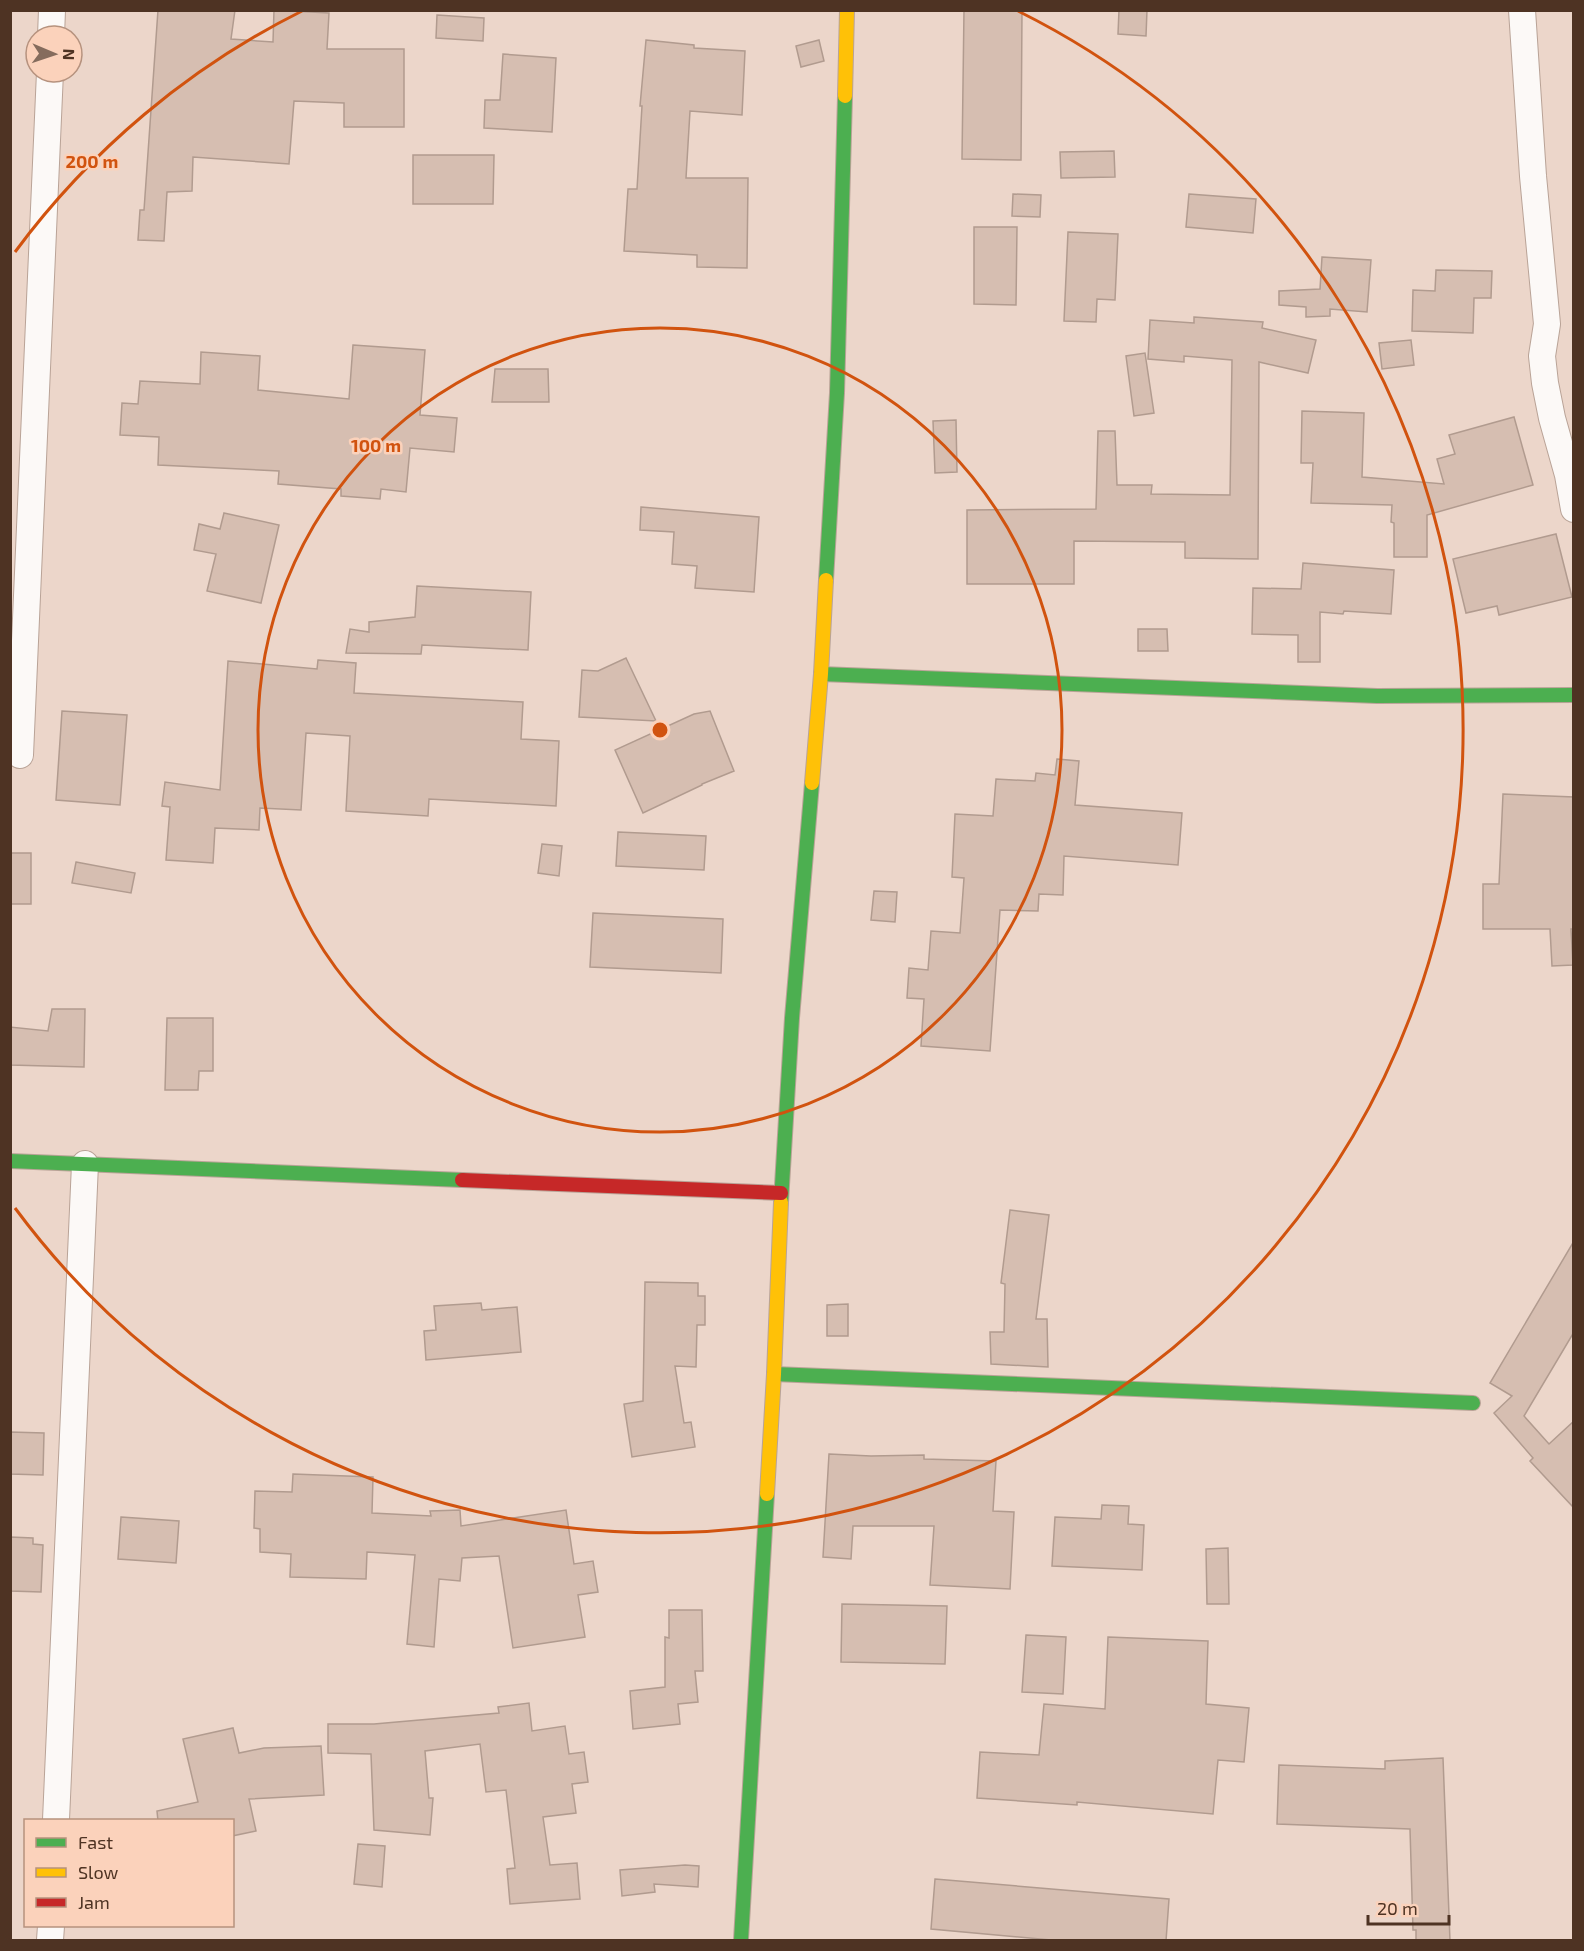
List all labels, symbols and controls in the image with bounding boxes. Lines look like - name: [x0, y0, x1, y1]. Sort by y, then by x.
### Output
- north arrow: [24, 24, 84, 84]
- text: N: [60, 48, 79, 61]
- text: 200 m: [66, 150, 118, 172]
- text: 100 m: [351, 434, 401, 456]
- centre of rings: [650, 720, 670, 740]
- legend: [24, 1819, 234, 1927]
- text: Fast: [78, 1831, 113, 1853]
- text: Slow: [78, 1861, 119, 1883]
- scale bar: [1368, 1888, 1449, 1926]
- text: Jam: [78, 1891, 110, 1913]
- text: 20 m: [1377, 1897, 1418, 1919]

